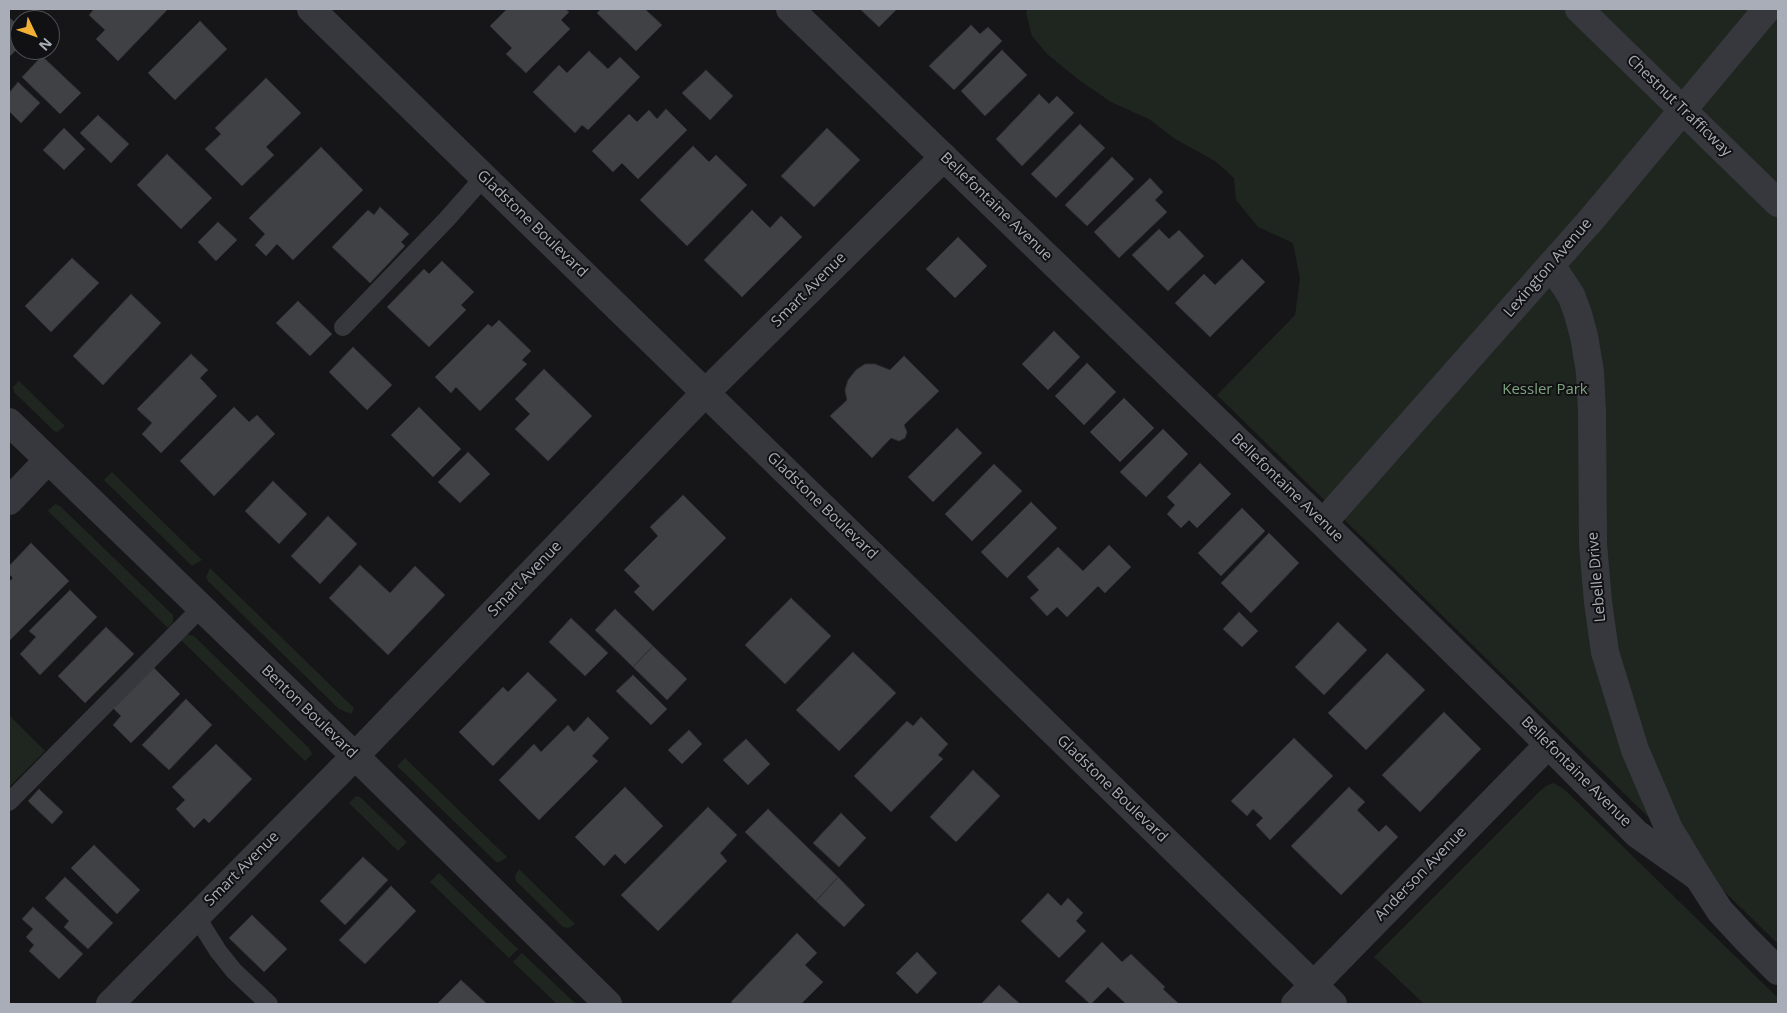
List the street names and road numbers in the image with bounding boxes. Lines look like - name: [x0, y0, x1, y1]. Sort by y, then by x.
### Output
- street label: Chestnut Trafficway: [1623, 51, 1735, 161]
- street label: Bellefontaine Avenue: [936, 149, 1056, 265]
- street label: Gladstone Boulevard: [473, 167, 591, 281]
- street label: Lexington Avenue: [1500, 215, 1596, 321]
- street label: Smart Avenue: [768, 249, 850, 331]
- street label: Bellefontaine Avenue: [1227, 430, 1347, 546]
- street label: Gladstone Boulevard: [763, 449, 881, 563]
- street label: Lebelle Drive: [1584, 531, 1610, 623]
- street label: Smart Avenue: [484, 537, 566, 621]
- street label: Benton Boulevard: [257, 662, 361, 762]
- street label: Bellefontaine Avenue: [1517, 713, 1635, 831]
- street label: Gladstone Boulevard: [1053, 732, 1171, 846]
- street label: Anderson Avenue: [1371, 823, 1471, 925]
- street label: Smart Avenue: [201, 828, 283, 910]

